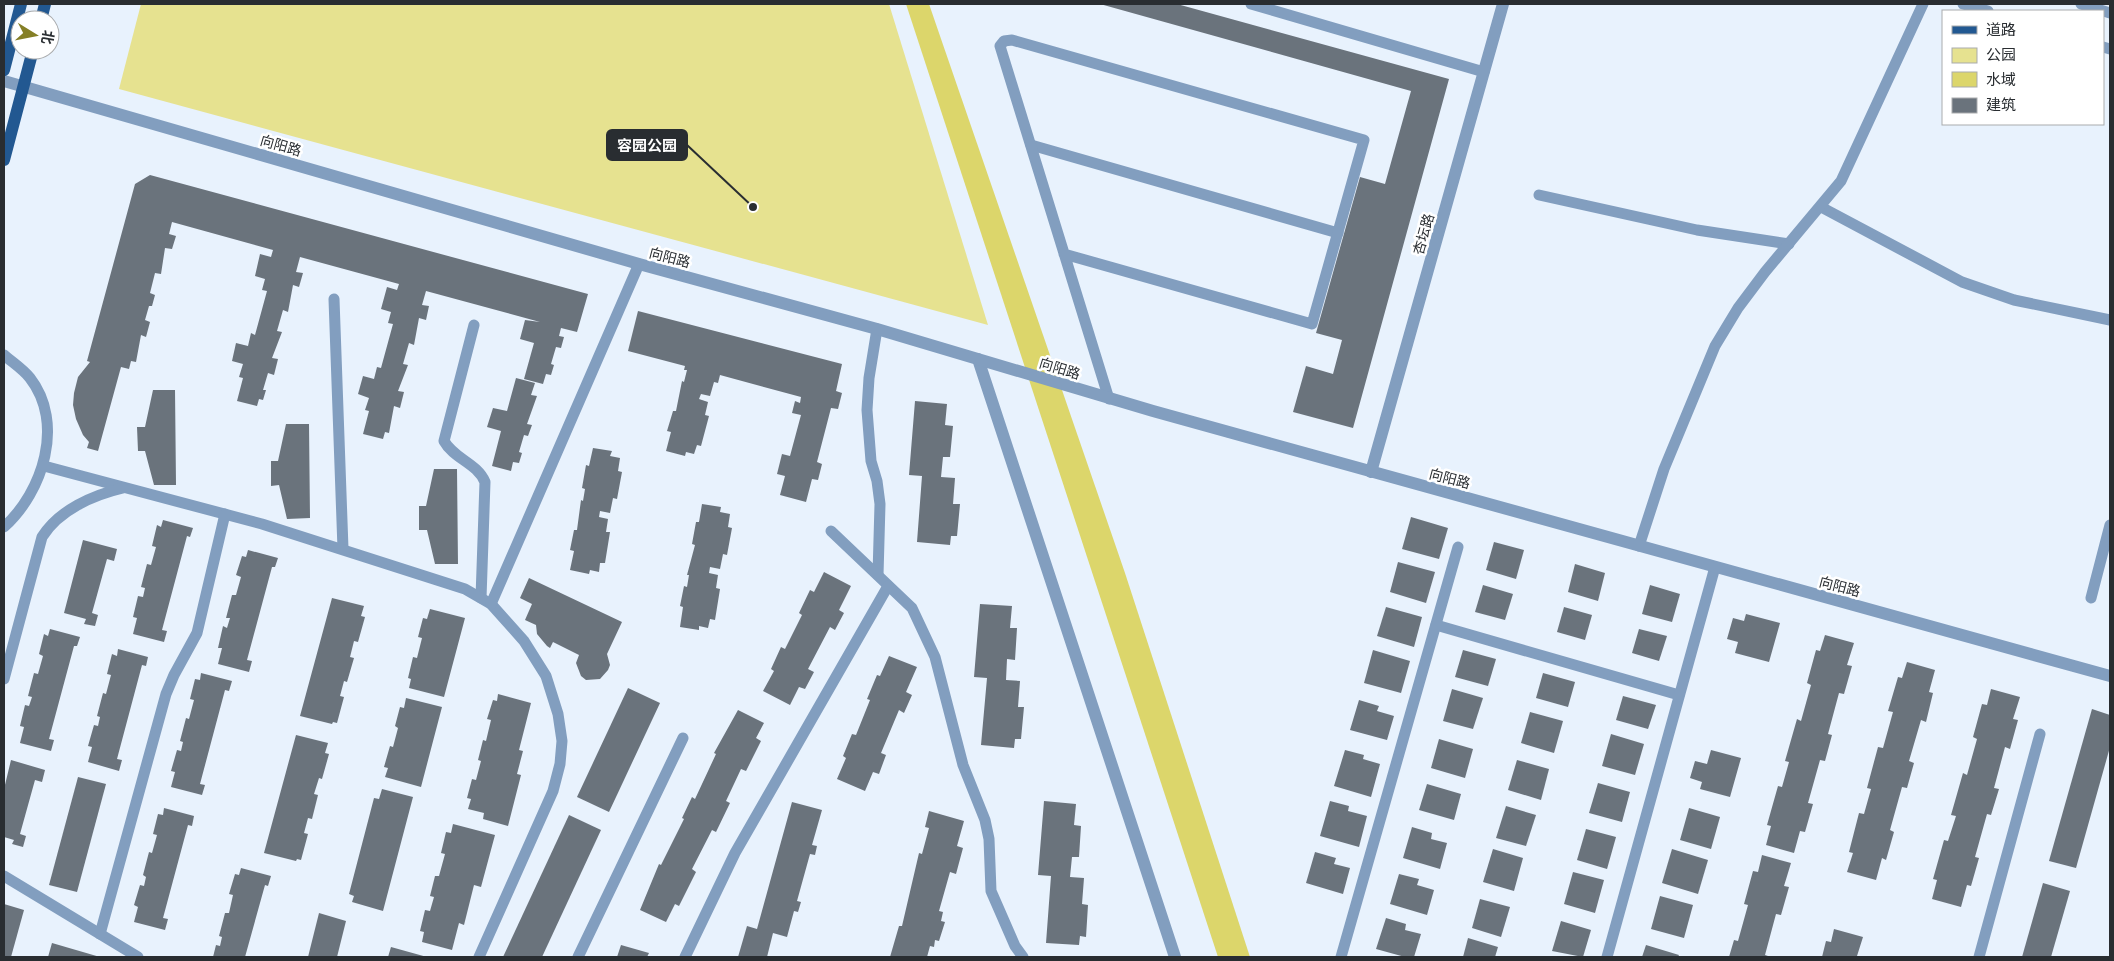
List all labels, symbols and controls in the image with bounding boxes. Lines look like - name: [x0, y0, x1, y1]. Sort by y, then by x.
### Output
- north arrow: [10, 10, 60, 60]
- legend: [1942, 10, 2104, 125]
- text: 道路: [1986, 20, 2016, 38]
- text: 北: [39, 29, 58, 46]
- text: 公园: [1986, 45, 2016, 63]
- text: 水域: [1986, 70, 2016, 88]
- text: 建筑: [1986, 95, 2016, 113]
- callout: 容园公园: [607, 130, 687, 160]
- street label: 向阳路: [258, 131, 304, 159]
- text: 容园公园: [617, 136, 677, 154]
- street label: 杏坛路: [1409, 211, 1437, 257]
- street label: 向阳路: [648, 243, 692, 271]
- street label: 向阳路: [1037, 354, 1083, 382]
- street label: 向阳路: [1428, 464, 1472, 492]
- street label: 向阳路: [1818, 572, 1862, 600]

